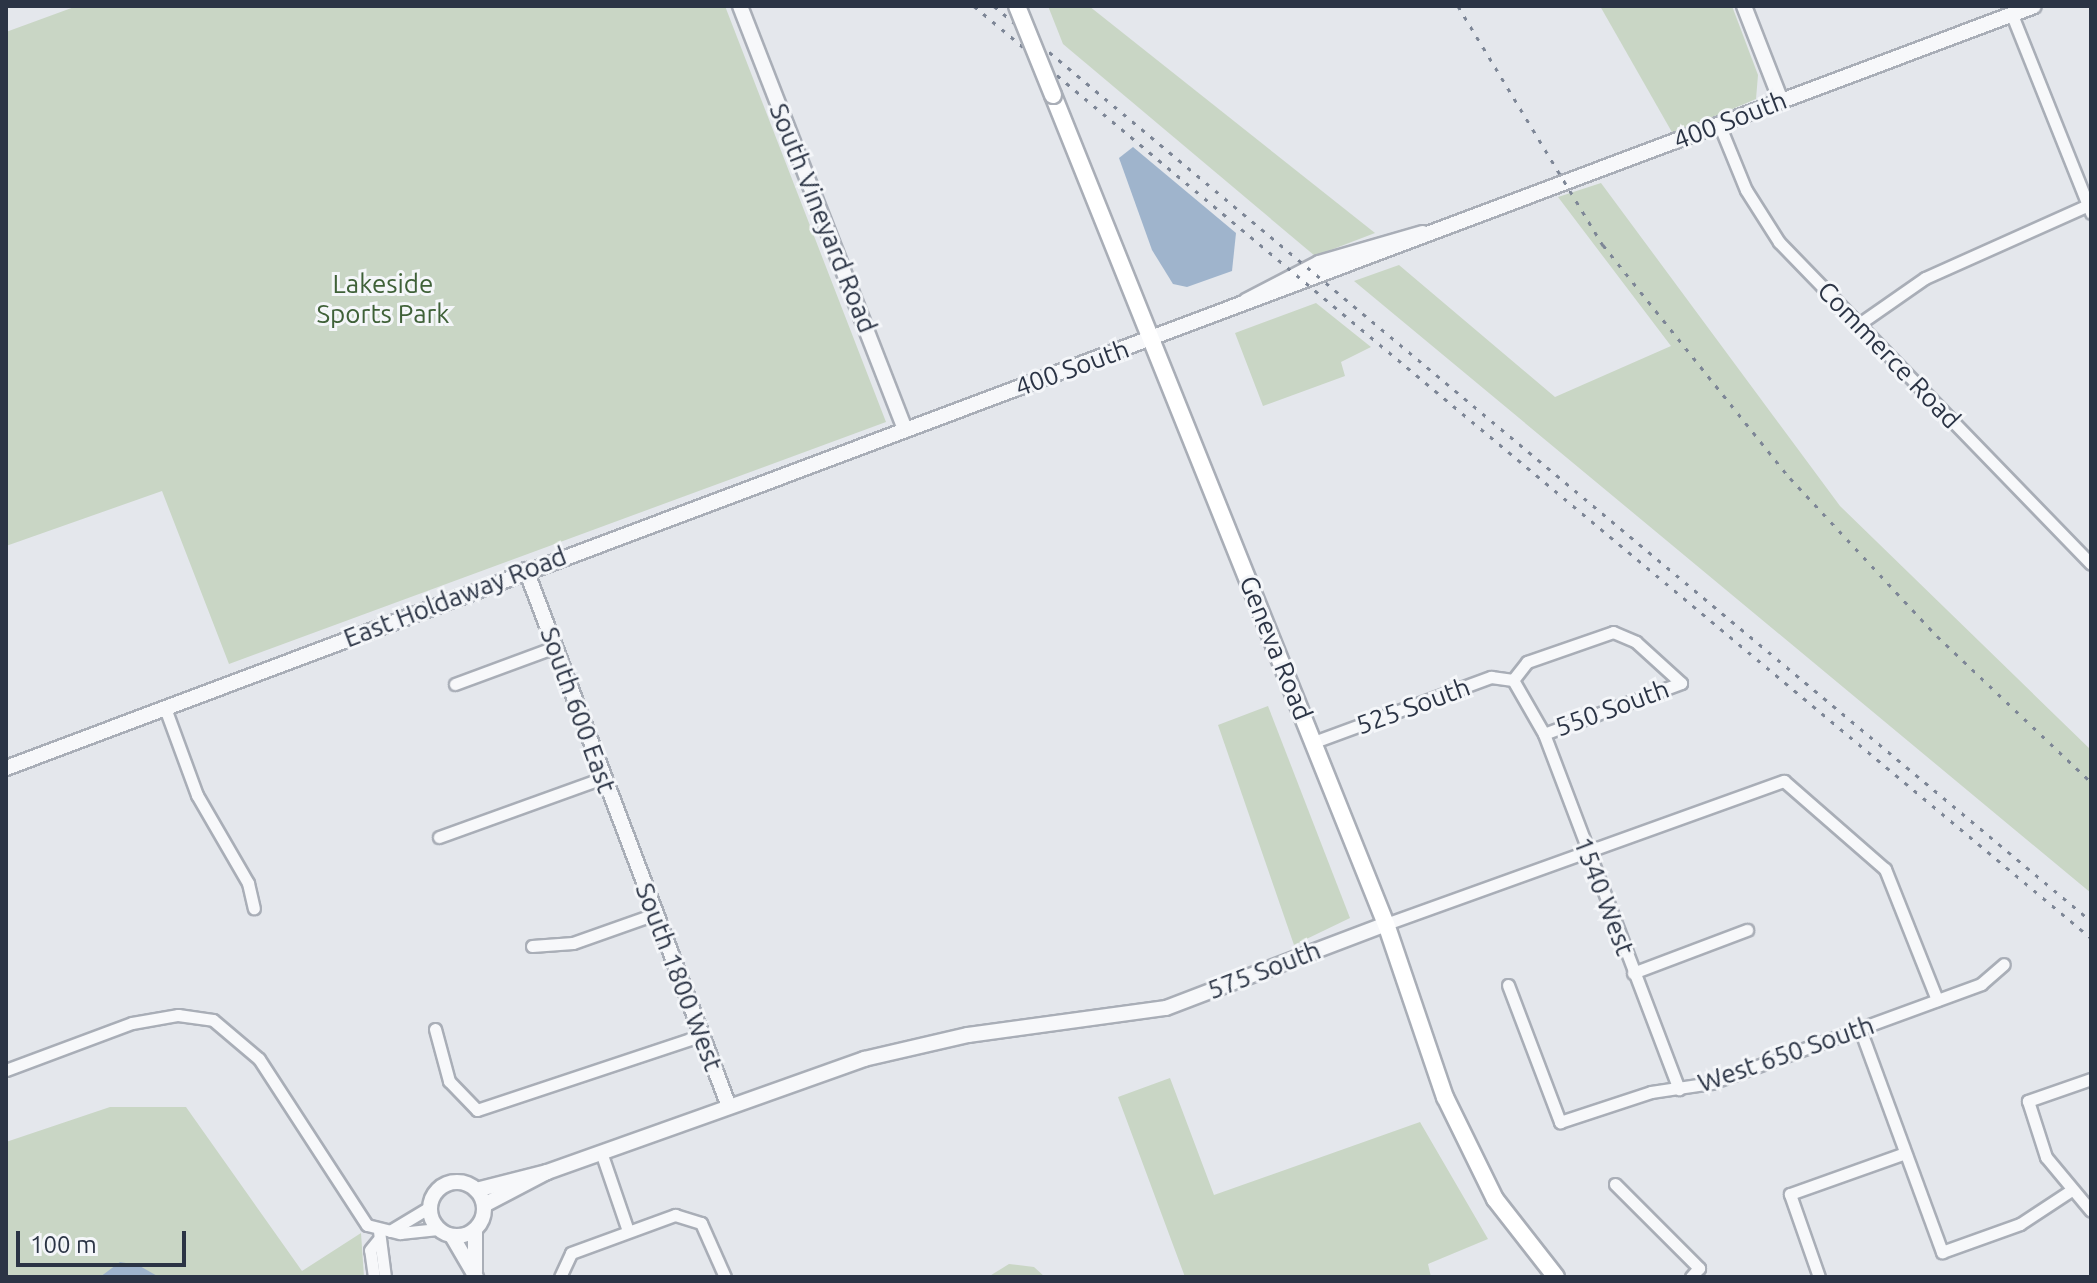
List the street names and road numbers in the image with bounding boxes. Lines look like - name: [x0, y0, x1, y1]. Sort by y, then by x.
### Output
- street label: 400 South: [1669, 84, 1791, 156]
- street label: South Vineyard Road: [763, 99, 883, 337]
- street label: Commerce Road: [1811, 275, 1967, 435]
- street label: 400 South: [1011, 333, 1133, 403]
- street label: East Holdaway Road: [339, 540, 571, 654]
- street label: Geneva Road: [1233, 571, 1319, 725]
- street label: South 600 East: [534, 623, 622, 797]
- street label: 525 South: [1352, 671, 1474, 741]
- street label: 550 South: [1551, 673, 1673, 743]
- street label: 1540 West: [1567, 832, 1641, 960]
- street label: South 1800 West: [629, 879, 729, 1075]
- street label: 575 South: [1203, 934, 1325, 1006]
- street label: West 650 South: [1694, 1009, 1878, 1099]

